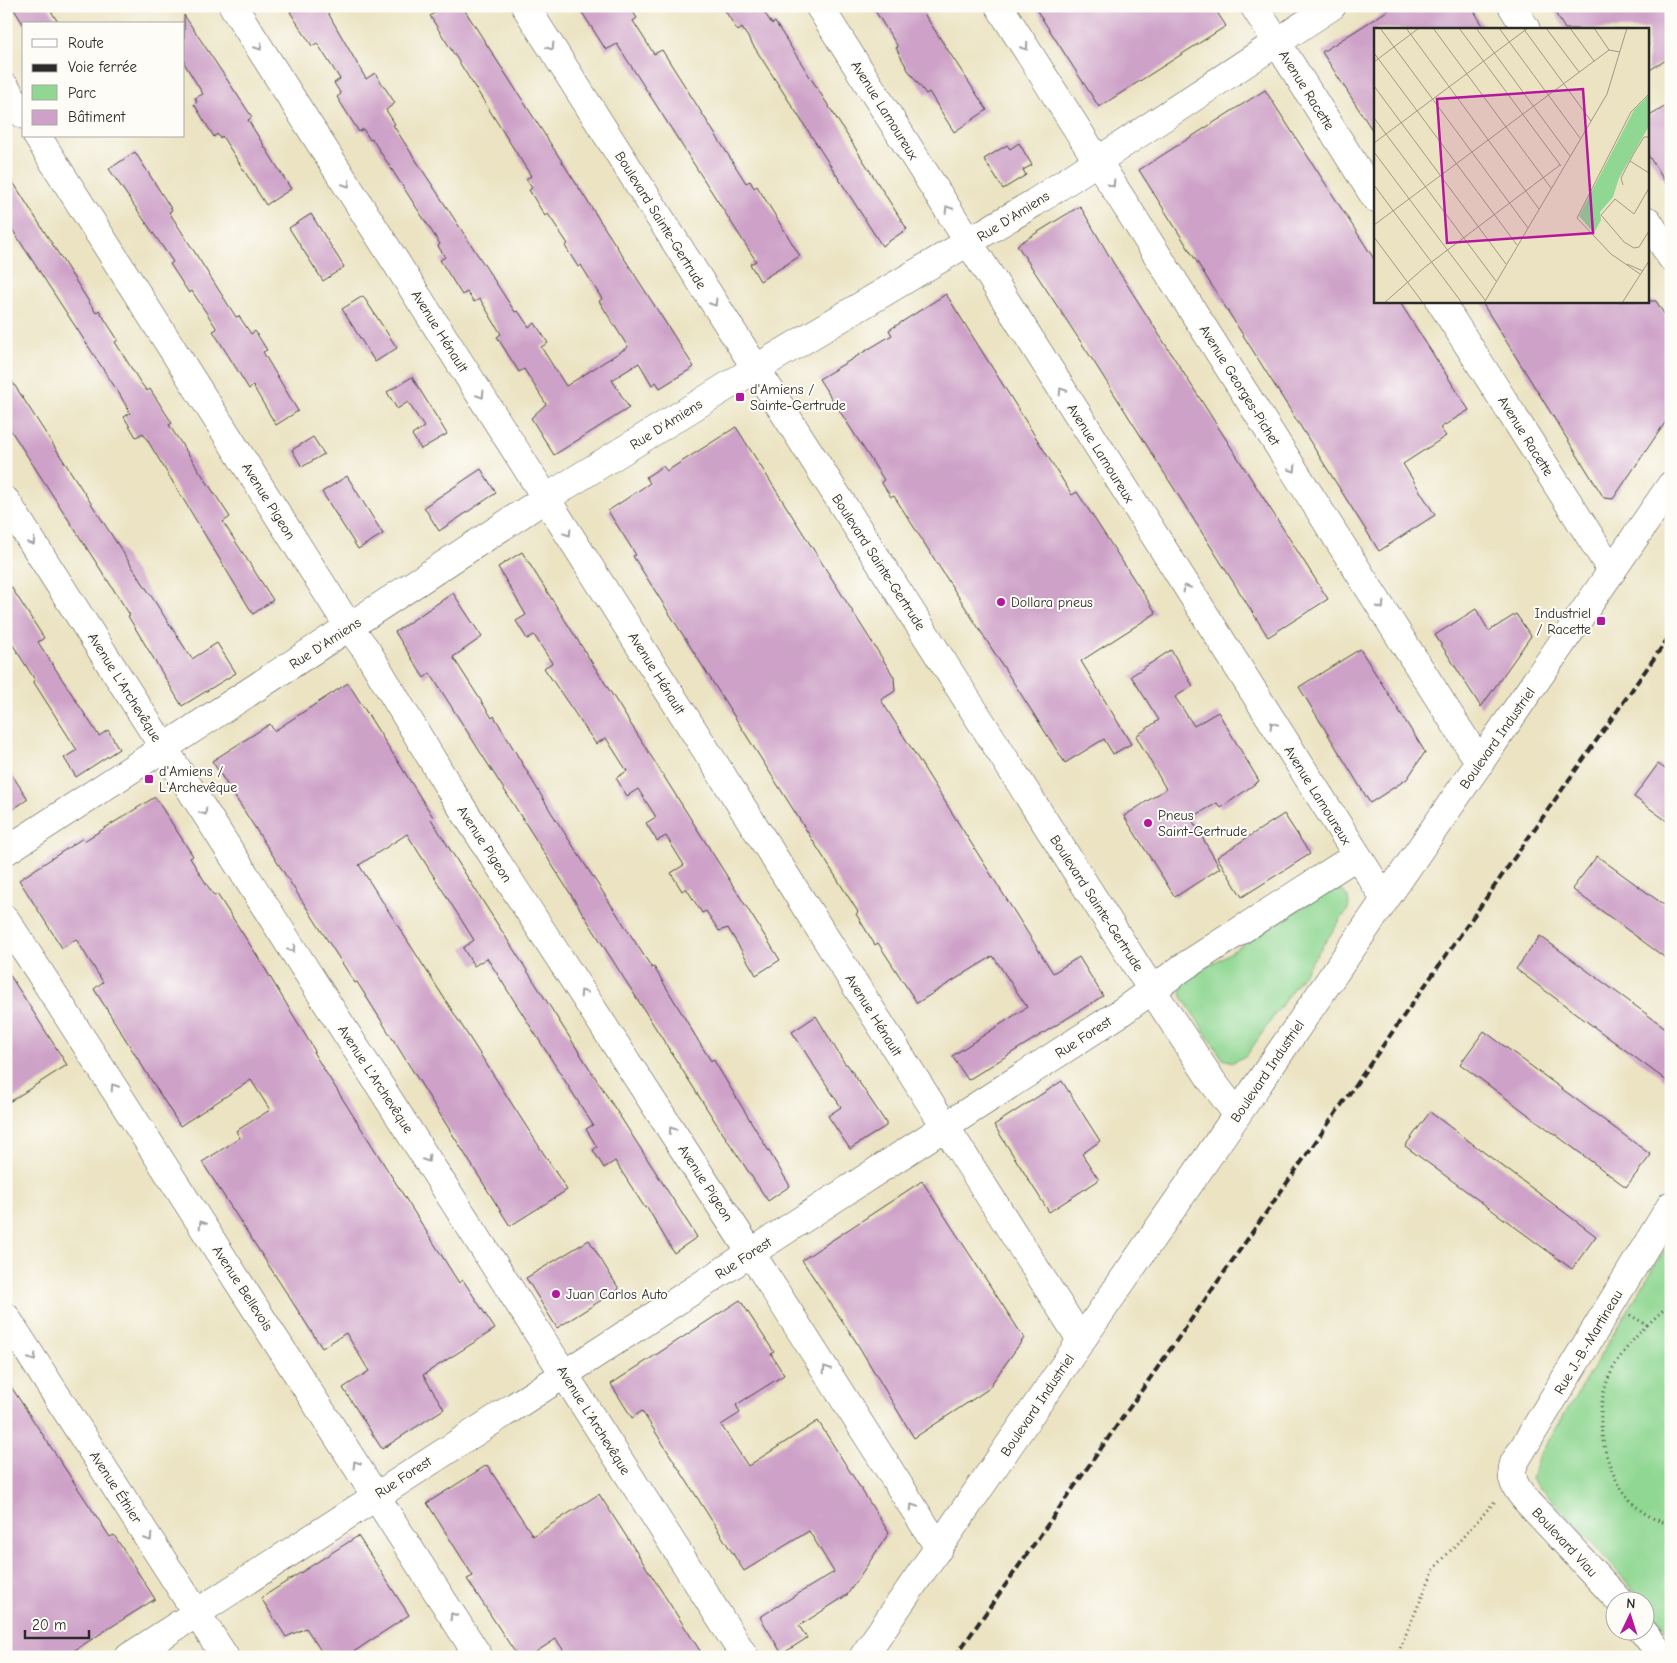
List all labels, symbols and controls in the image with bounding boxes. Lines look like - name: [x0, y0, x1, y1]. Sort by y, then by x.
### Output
- legend: [22, 22, 185, 138]
- inset map: [1374, 28, 1650, 302]
- text: Route: [68, 34, 104, 52]
- one-way arrow: [253, 42, 263, 51]
- one-way arrow: [545, 42, 555, 51]
- one-way arrow: [1019, 42, 1029, 51]
- street label: Avenue Racette: [1275, 47, 1338, 133]
- text: Voie ferrée: [68, 58, 137, 76]
- street label: Avenue Lamoureux: [847, 58, 922, 163]
- text: Parc: [68, 84, 96, 102]
- text: Bâtiment: [68, 108, 126, 126]
- street label: Boulevard Sainte-Gertrude: [611, 148, 710, 292]
- one-way arrow: [340, 179, 350, 188]
- one-way arrow: [1106, 179, 1116, 188]
- street label: Rue D'Amiens: [974, 187, 1053, 245]
- one-way arrow: [945, 206, 954, 215]
- street label: Avenue Hénault: [408, 287, 472, 376]
- one-way arrow: [707, 297, 717, 306]
- street label: Avenue Georges-Pichet: [1196, 322, 1284, 450]
- place label: d'Amiens / Sainte-Gertrude: [750, 381, 846, 414]
- one-way arrow: [1059, 388, 1068, 397]
- one-way arrow: [474, 390, 484, 399]
- marker: d'Amiens / Sainte-Gertrude: [734, 391, 746, 403]
- street label: Avenue Racette: [1494, 393, 1557, 479]
- street label: Rue D'Amiens: [627, 395, 706, 453]
- street label: Avenue Lamoureux: [1063, 401, 1138, 506]
- street label: Avenue Pigeon: [238, 459, 299, 543]
- one-way arrow: [1287, 464, 1297, 473]
- street label: Boulevard Sainte-Gertrude: [828, 491, 929, 634]
- one-way arrow: [562, 527, 571, 536]
- one-way arrow: [26, 537, 36, 546]
- one-way arrow: [1183, 584, 1193, 593]
- place label: Dollara pneus: [1011, 594, 1093, 611]
- marker: Dollara pneus: [995, 596, 1007, 608]
- one-way arrow: [1374, 601, 1384, 610]
- place label: Industriel / Racette: [1535, 605, 1591, 638]
- street label: Rue D'Amiens: [286, 614, 365, 673]
- marker: Industriel / Racette: [1595, 615, 1607, 627]
- street label: Avenue Hénault: [625, 629, 689, 718]
- street label: Avenue L'Archevêque: [84, 630, 165, 745]
- street label: Boulevard Industriel: [1456, 684, 1539, 792]
- one-way arrow: [1270, 722, 1280, 731]
- street label: Avenue Lamoureux: [1280, 743, 1355, 848]
- place label: d'Amiens / L'Archevêque: [159, 763, 237, 796]
- marker: d'Amiens / L'Archevêque: [143, 773, 155, 785]
- street label: Avenue Pigeon: [454, 803, 516, 886]
- one-way arrow: [198, 807, 208, 816]
- place label: Pneus Saint-Gertrude: [1158, 807, 1247, 840]
- marker: Pneus Saint-Gertrude: [1142, 817, 1154, 829]
- street label: Boulevard Sainte-Gertrude: [1046, 832, 1147, 975]
- one-way arrow: [286, 943, 295, 953]
- street label: Avenue Hénault: [842, 971, 906, 1060]
- one-way arrow: [580, 990, 589, 999]
- street label: Rue Forest: [1052, 1012, 1116, 1062]
- street label: Boulevard Industriel: [1227, 1017, 1308, 1126]
- street label: Avenue L'Archevêque: [334, 1022, 417, 1137]
- one-way arrow: [111, 1084, 120, 1093]
- one-way arrow: [668, 1126, 678, 1135]
- street label: Avenue Pigeon: [675, 1142, 737, 1225]
- one-way arrow: [421, 1154, 431, 1163]
- one-way arrow: [199, 1220, 208, 1230]
- street label: Rue Forest: [712, 1233, 776, 1283]
- street label: Avenue Bellevois: [209, 1242, 277, 1334]
- place label: Juan Carlos Auto: [566, 1286, 668, 1303]
- street label: Rue J.-B.-Martineau: [1551, 1287, 1626, 1397]
- marker: Juan Carlos Auto: [550, 1288, 562, 1300]
- street label: Boulevard Industriel: [997, 1351, 1078, 1460]
- one-way arrow: [26, 1352, 36, 1361]
- street label: Avenue L'Archevêque: [553, 1363, 634, 1478]
- one-way arrow: [822, 1366, 832, 1375]
- street label: Avenue Éthier: [86, 1448, 146, 1527]
- street label: Rue Forest: [372, 1452, 436, 1502]
- one-way arrow: [353, 1460, 362, 1470]
- one-way arrow: [909, 1503, 919, 1512]
- street label: Boulevard Viau: [1528, 1504, 1601, 1580]
- one-way arrow: [143, 1533, 152, 1542]
- north arrow: [1604, 1590, 1654, 1640]
- text: N: [1626, 1595, 1636, 1612]
- scale bar: [25, 1608, 89, 1640]
- one-way arrow: [449, 1612, 459, 1621]
- text: 20 m: [32, 1616, 66, 1634]

